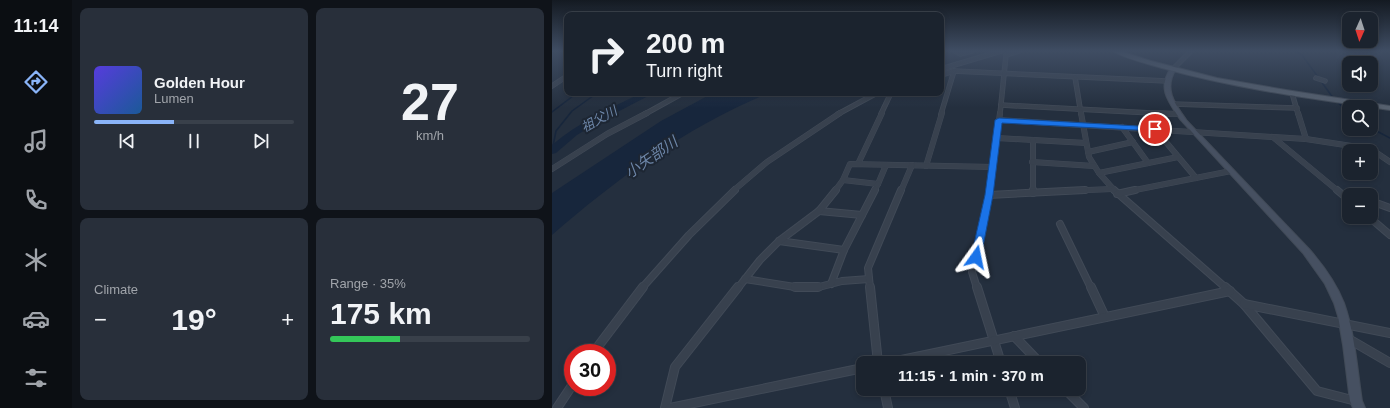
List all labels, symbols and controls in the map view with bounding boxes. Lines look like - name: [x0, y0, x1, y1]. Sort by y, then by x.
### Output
- north arrow: [1342, 12, 1378, 48]
- map controls: [1342, 12, 1378, 224]
- text: 11:14: [13, 16, 59, 36]
- icon: right: [580, 28, 632, 80]
- text: 200 m: [646, 28, 725, 59]
- button: sound: [1342, 56, 1378, 92]
- text: Turn right: [646, 61, 722, 81]
- icon: directions: [22, 68, 50, 96]
- text: 27: [401, 73, 459, 131]
- text: Golden Hour: [154, 74, 245, 91]
- text: Lumen: [154, 91, 194, 106]
- button: search: [1342, 100, 1378, 136]
- water label: 祖父川: [578, 102, 621, 135]
- pin: [1138, 112, 1172, 146]
- icon: arrive: [1144, 118, 1166, 140]
- icon: music: [22, 127, 50, 155]
- text: km/h: [416, 128, 444, 143]
- icon: previous: [116, 130, 138, 152]
- icon: pause: [183, 130, 205, 152]
- icon: next: [250, 130, 272, 152]
- water label: 小矢部川: [622, 132, 682, 181]
- button: +: [1342, 144, 1378, 180]
- icon: phone: [22, 186, 50, 214]
- button: −: [1342, 188, 1378, 224]
- position arrow: [955, 236, 997, 278]
- icon: climate: [22, 246, 50, 274]
- text: Range · 35%: [330, 276, 406, 291]
- text: Climate: [94, 282, 138, 297]
- text: 175 km: [330, 297, 432, 330]
- text: 19°: [171, 303, 217, 336]
- icon: car: [22, 305, 50, 333]
- text: −: [94, 307, 107, 332]
- text: +: [281, 307, 294, 332]
- speed limit sign: 30: [564, 344, 616, 396]
- icon: filters: [22, 364, 50, 392]
- text: 11:15 · 1 min · 370 m: [898, 367, 1044, 384]

